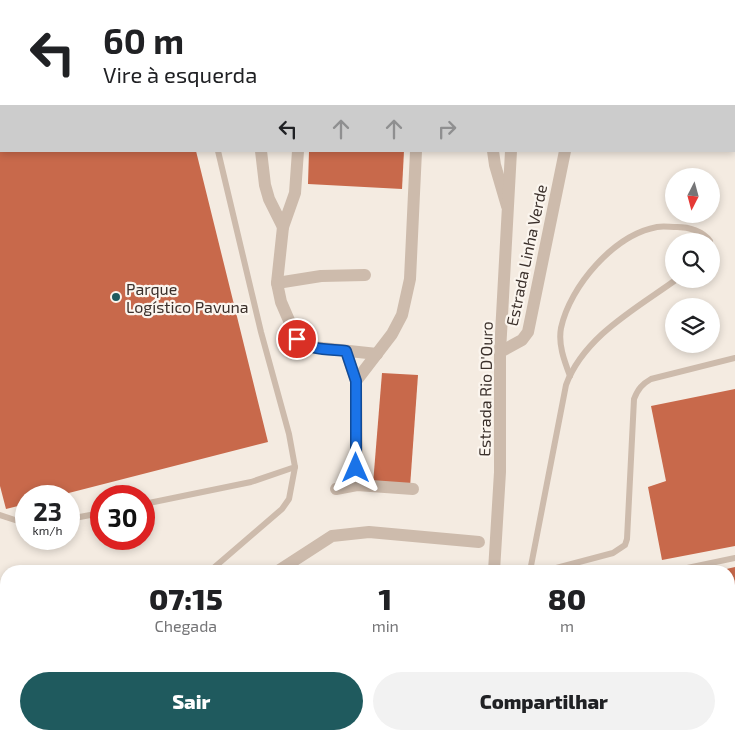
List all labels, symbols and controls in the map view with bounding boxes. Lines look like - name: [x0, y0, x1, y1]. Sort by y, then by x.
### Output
- text: 60 m: [103, 19, 184, 61]
- icon: left: [20, 20, 85, 85]
- text: Vire à esquerda: [103, 61, 257, 87]
- icon: left: [274, 115, 302, 143]
- icon: ahead: [327, 115, 355, 143]
- icon: ahead: [380, 115, 408, 143]
- icon: right: [433, 115, 461, 143]
- north arrow: [665, 168, 720, 222]
- map controls: [665, 168, 720, 353]
- street label: Estrada Linha Verde: [502, 182, 550, 328]
- button: search: [665, 233, 720, 288]
- place label: Parque Logístico Pavuna: [126, 279, 249, 316]
- marker: Parque Logístico Pavuna: [110, 291, 122, 303]
- button: layers: [665, 298, 720, 353]
- pin: [276, 318, 318, 360]
- street label: Estrada Rio D'Ouro: [474, 321, 496, 457]
- icon: arrive: [283, 325, 311, 353]
- position arrow: [329, 441, 381, 493]
- speed limit sign: 30: [90, 485, 155, 550]
- text: 23: [33, 496, 62, 526]
- text: km/h: [33, 523, 62, 537]
- text: 07:15: [149, 580, 223, 616]
- text: 1: [379, 580, 392, 616]
- text: 80: [548, 580, 586, 616]
- text: Chegada: [155, 616, 217, 635]
- text: min: [372, 616, 399, 635]
- text: m: [560, 616, 574, 635]
- button: Sair: [20, 672, 363, 730]
- button: Compartilhar: [373, 672, 715, 730]

